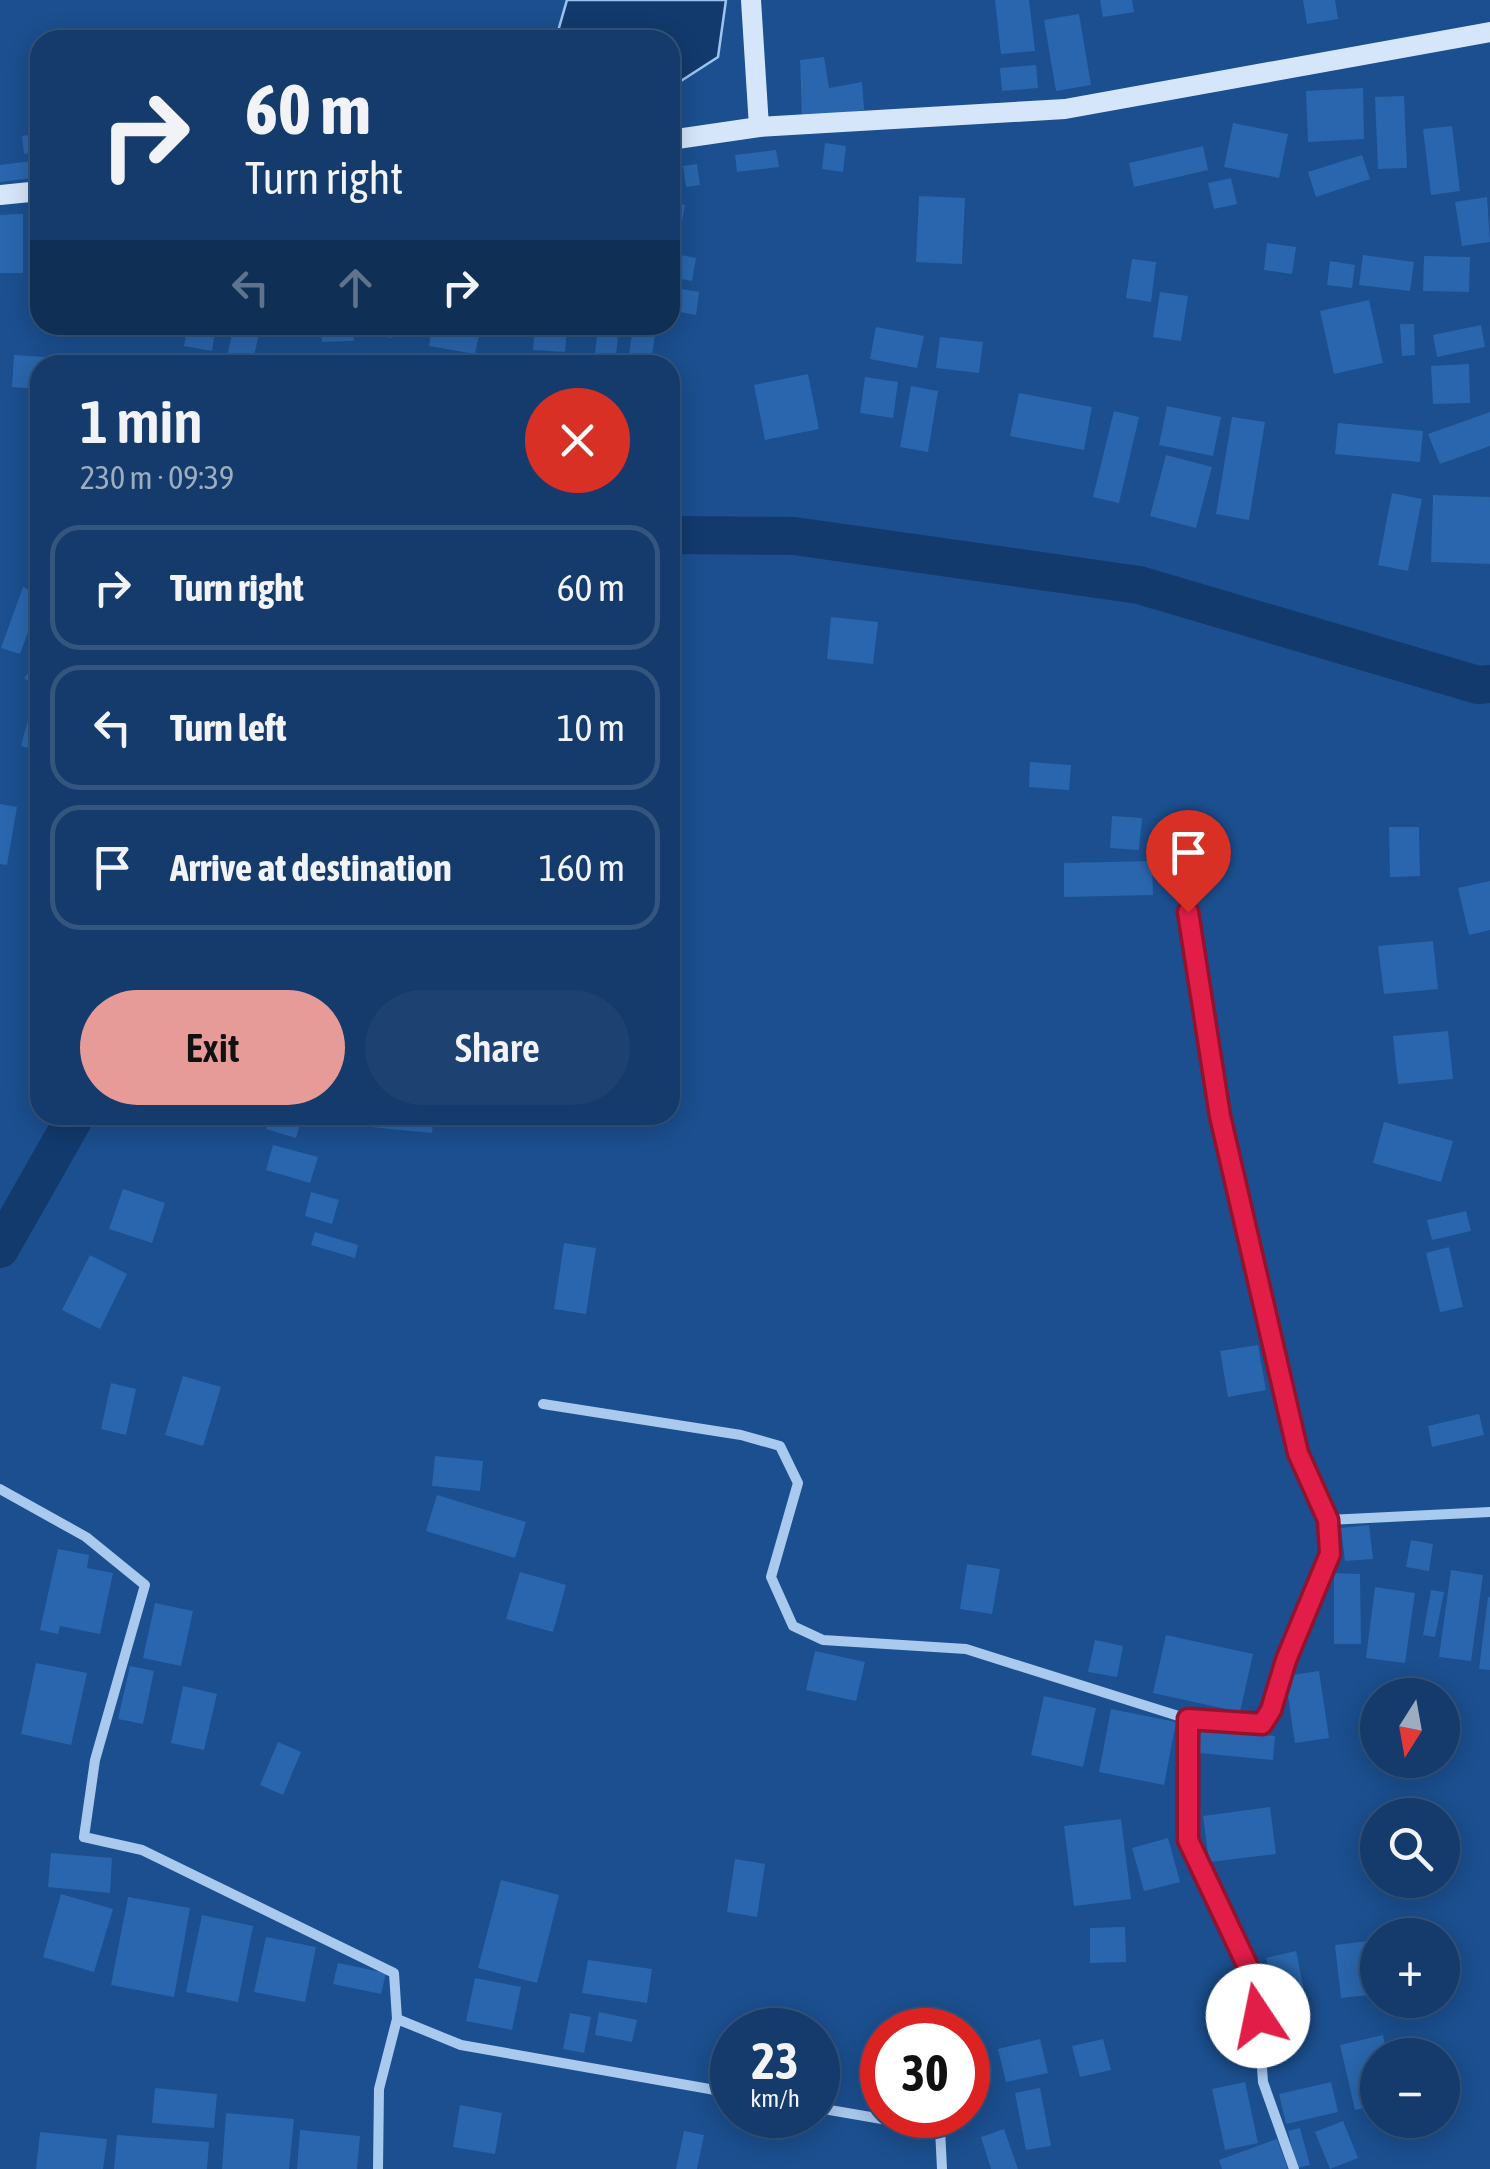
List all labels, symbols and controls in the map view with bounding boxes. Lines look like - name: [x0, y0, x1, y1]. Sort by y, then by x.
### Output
- text: 60 m: [245, 69, 371, 149]
- icon: right: [80, 70, 210, 200]
- text: Turn right: [245, 152, 403, 204]
- icon: left: [223, 260, 278, 315]
- icon: ahead: [328, 260, 383, 315]
- icon: right: [433, 260, 488, 315]
- text: 1 min: [80, 387, 203, 456]
- button: close: [525, 388, 630, 493]
- text: 230 m · 09:39: [80, 459, 234, 496]
- icon: right: [85, 560, 140, 615]
- text: Turn right: [170, 566, 304, 609]
- text: 60 m: [557, 566, 625, 609]
- icon: left: [85, 700, 140, 755]
- text: Turn left: [170, 706, 286, 749]
- text: 10 m: [557, 706, 625, 749]
- pin: [1146, 810, 1231, 913]
- icon: arrive: [1161, 825, 1216, 880]
- icon: arrive: [85, 840, 140, 895]
- text: Arrive at destination: [170, 846, 452, 889]
- text: 160 m: [539, 846, 625, 889]
- button: Exit: [80, 990, 345, 1105]
- button: Share: [365, 990, 630, 1105]
- north arrow: [1360, 1678, 1460, 1778]
- map controls: [1360, 1678, 1460, 2138]
- button: search: [1360, 1798, 1460, 1898]
- button: +: [1360, 1918, 1460, 2018]
- position arrow: [1206, 1964, 1310, 2068]
- speed limit sign: 30: [860, 2008, 990, 2138]
- text: 23: [751, 2032, 798, 2090]
- button: −: [1360, 2038, 1460, 2138]
- text: km/h: [750, 2084, 800, 2112]

